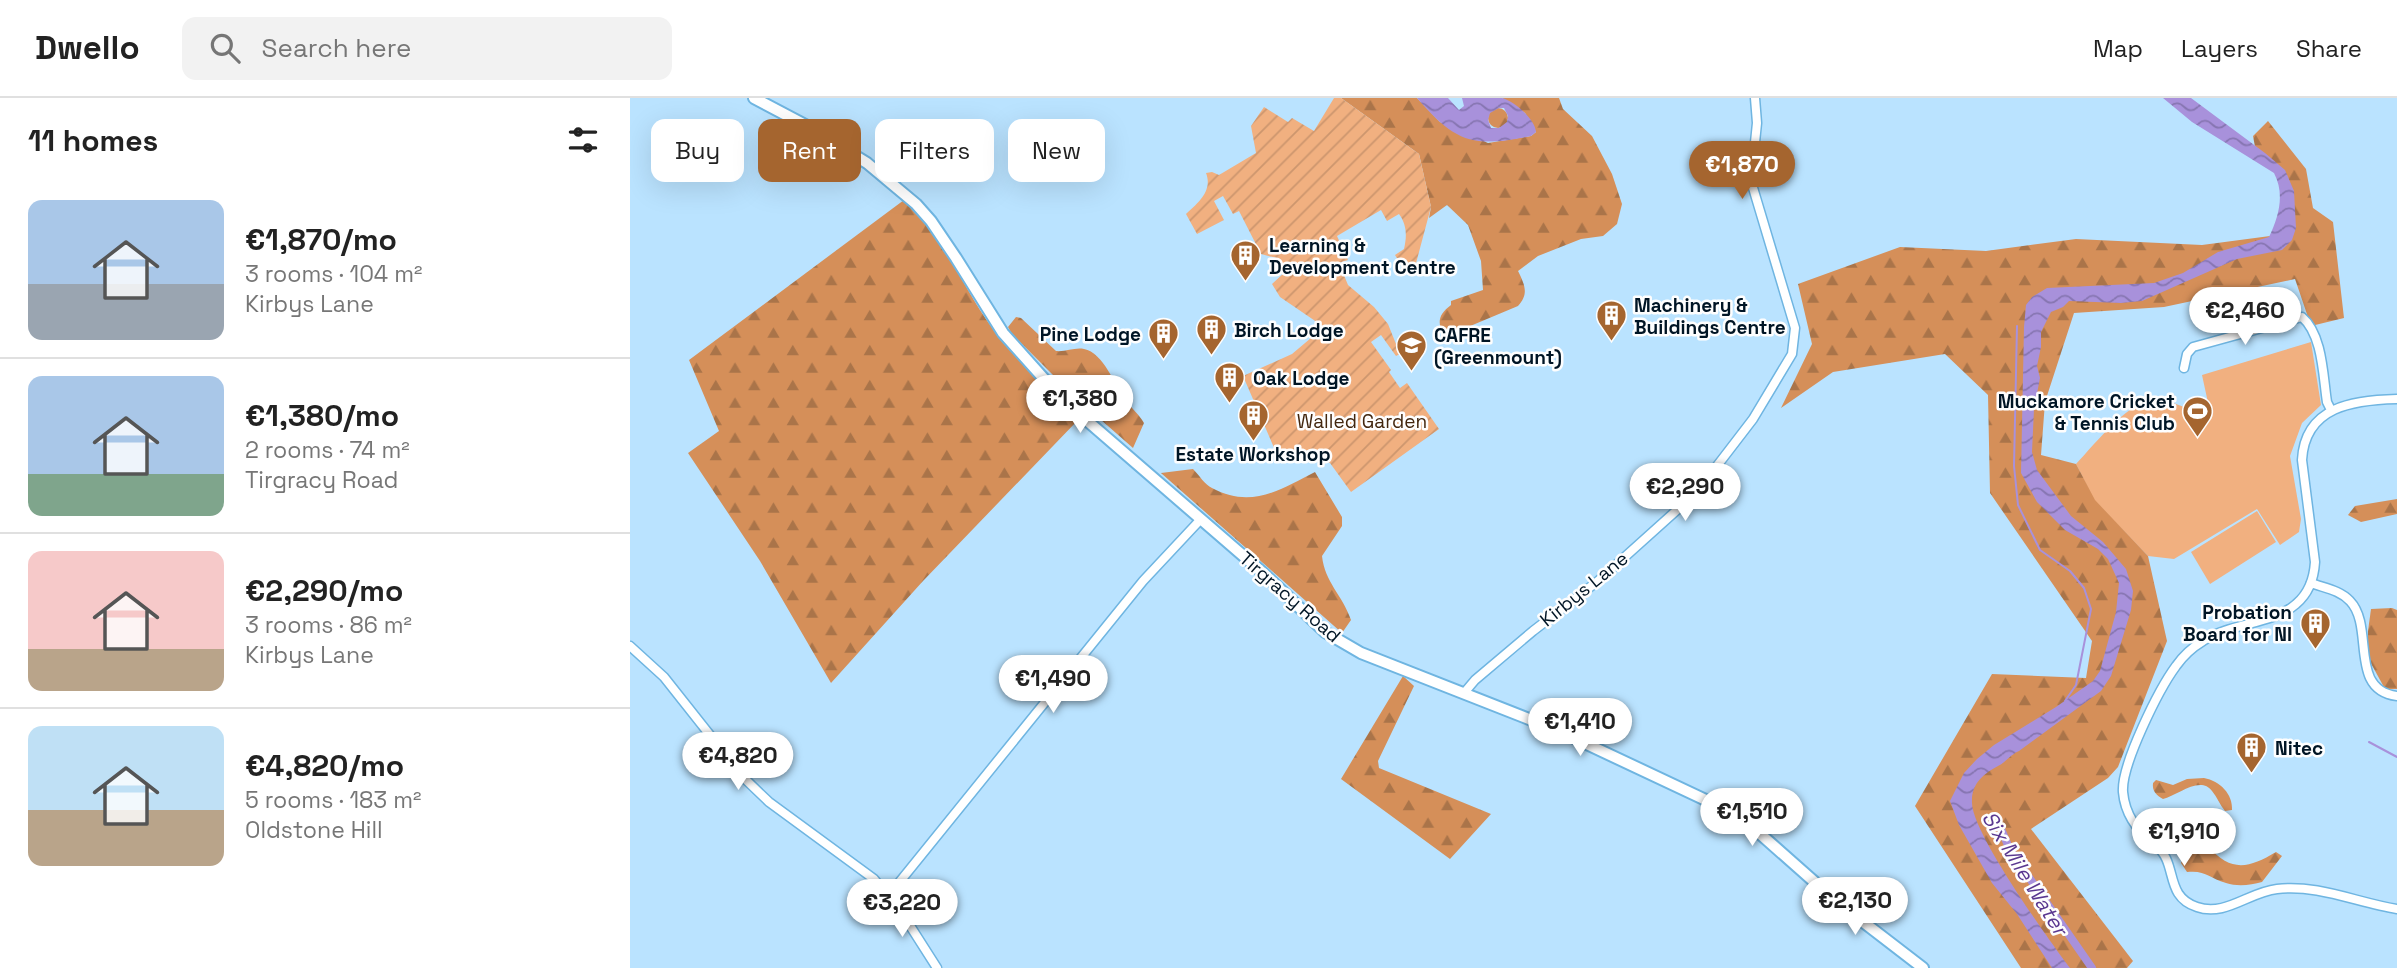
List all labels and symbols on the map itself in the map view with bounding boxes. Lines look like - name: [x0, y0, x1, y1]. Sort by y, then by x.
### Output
- pin: €1,870: [1685, 141, 1799, 201]
- place label: Learning & Development Centre: [1269, 233, 1456, 280]
- building icon: Learning & Development Centre: [1229, 239, 1263, 283]
- pin: €2,460: [2188, 288, 2302, 347]
- place label: Machinery & Buildings Centre: [1634, 293, 1786, 340]
- building icon: Machinery & Buildings Centre: [1594, 299, 1628, 343]
- building icon: Birch Lodge: [1194, 313, 1228, 357]
- building icon: Pine Lodge: [1147, 317, 1181, 361]
- place label: Birch Lodge: [1234, 318, 1344, 343]
- place label: Pine Lodge: [1040, 322, 1141, 347]
- place label: CAFRE (Greenmount): [1434, 323, 1562, 370]
- school or university icon: CAFRE (Greenmount): [1394, 329, 1428, 373]
- building icon: Oak Lodge: [1213, 361, 1247, 405]
- place label: Oak Lodge: [1253, 366, 1350, 391]
- pin: €1,380: [1023, 376, 1137, 435]
- place label: Muckamore Cricket & Tennis Club: [1998, 389, 2175, 436]
- sports icon: Muckamore Cricket & Tennis Club: [2181, 395, 2215, 439]
- building icon: Estate Workshop: [1236, 398, 1270, 442]
- park label: Walled Garden: [1297, 409, 1427, 434]
- place label: Estate Workshop: [1175, 442, 1331, 467]
- pin: €2,290: [1628, 464, 1742, 523]
- street label: Tirgracy Road: [1234, 546, 1346, 648]
- street label: Kirbys Lane: [1535, 546, 1633, 632]
- place label: Probation Board for NI: [2183, 600, 2292, 647]
- building icon: Probation Board for NI: [2298, 606, 2332, 650]
- pin: €1,490: [996, 656, 1110, 715]
- pin: €1,410: [1523, 698, 1637, 758]
- building icon: Nitec: [2235, 731, 2269, 775]
- pin: €4,820: [681, 732, 795, 792]
- place label: Nitec: [2275, 736, 2323, 761]
- pin: €1,510: [1695, 788, 1809, 848]
- water label: Six Mile Water: [1976, 806, 2075, 942]
- pin: €1,910: [2127, 808, 2241, 868]
- pin: €2,130: [1798, 878, 1912, 937]
- pin: €3,220: [845, 880, 959, 939]

